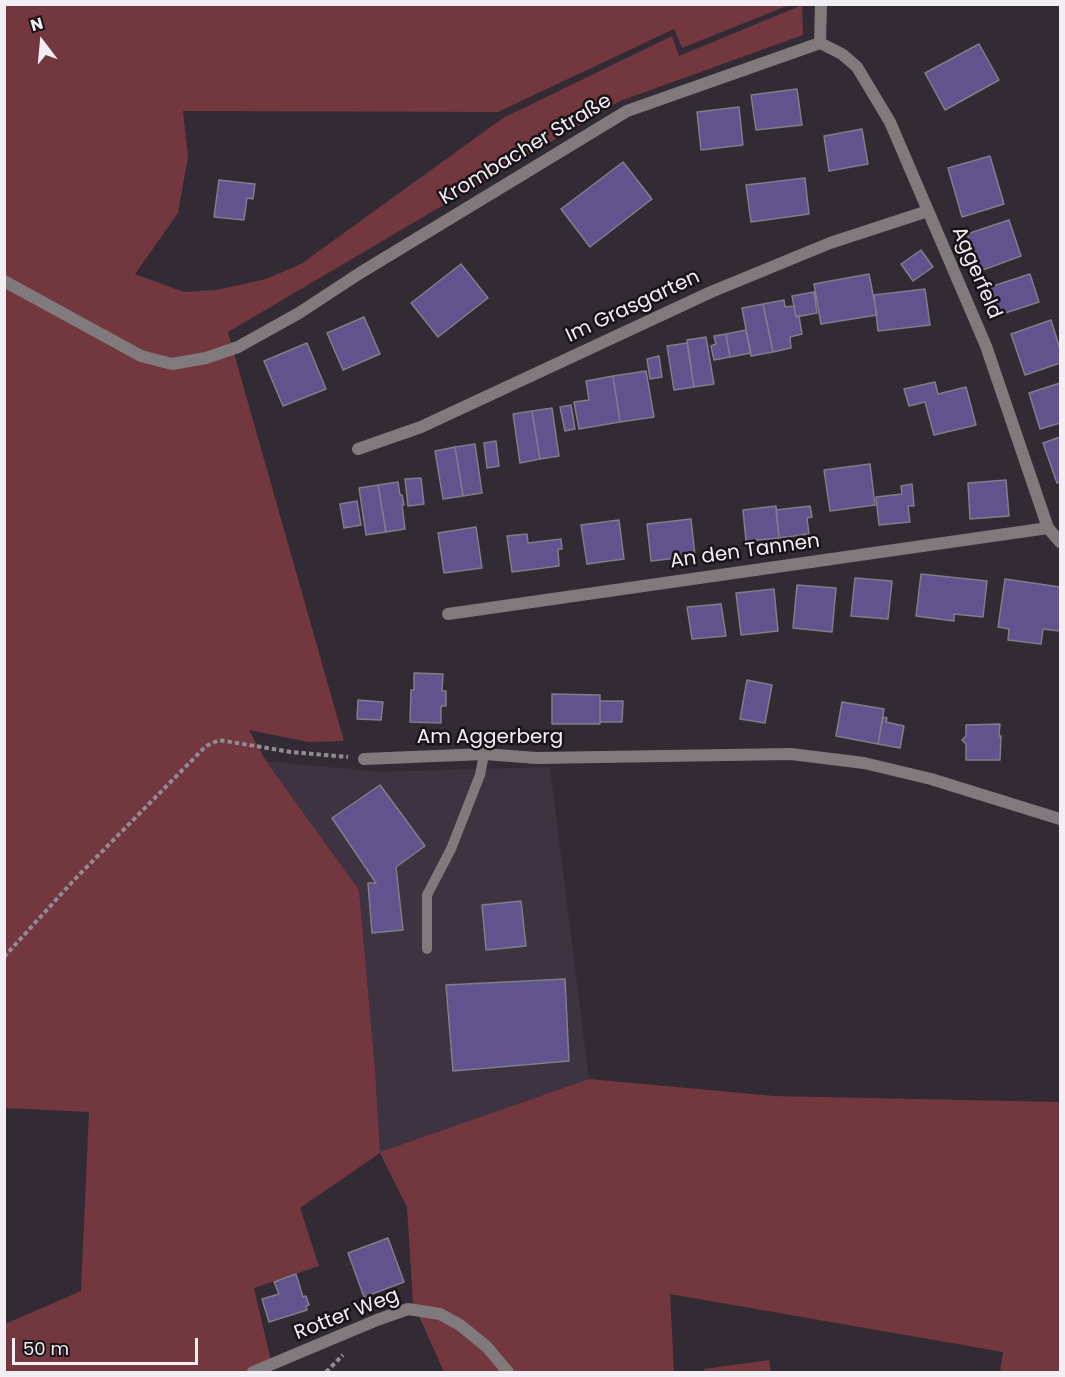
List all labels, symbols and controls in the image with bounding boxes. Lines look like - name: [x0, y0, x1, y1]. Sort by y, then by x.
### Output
- north arrow: [12, 12, 72, 72]
- text: N: [28, 12, 46, 37]
- street label: Krombacher Straße: [436, 89, 616, 211]
- street label: Aggerfeld: [946, 223, 1006, 323]
- street label: Im Grasgarten: [562, 266, 704, 348]
- street label: An den Tannen: [669, 530, 821, 574]
- street label: Am Aggerberg: [417, 726, 563, 750]
- street label: Rotter Weg: [291, 1284, 403, 1346]
- scale bar: [15, 1326, 201, 1364]
- text: 50 m: [23, 1336, 69, 1361]

